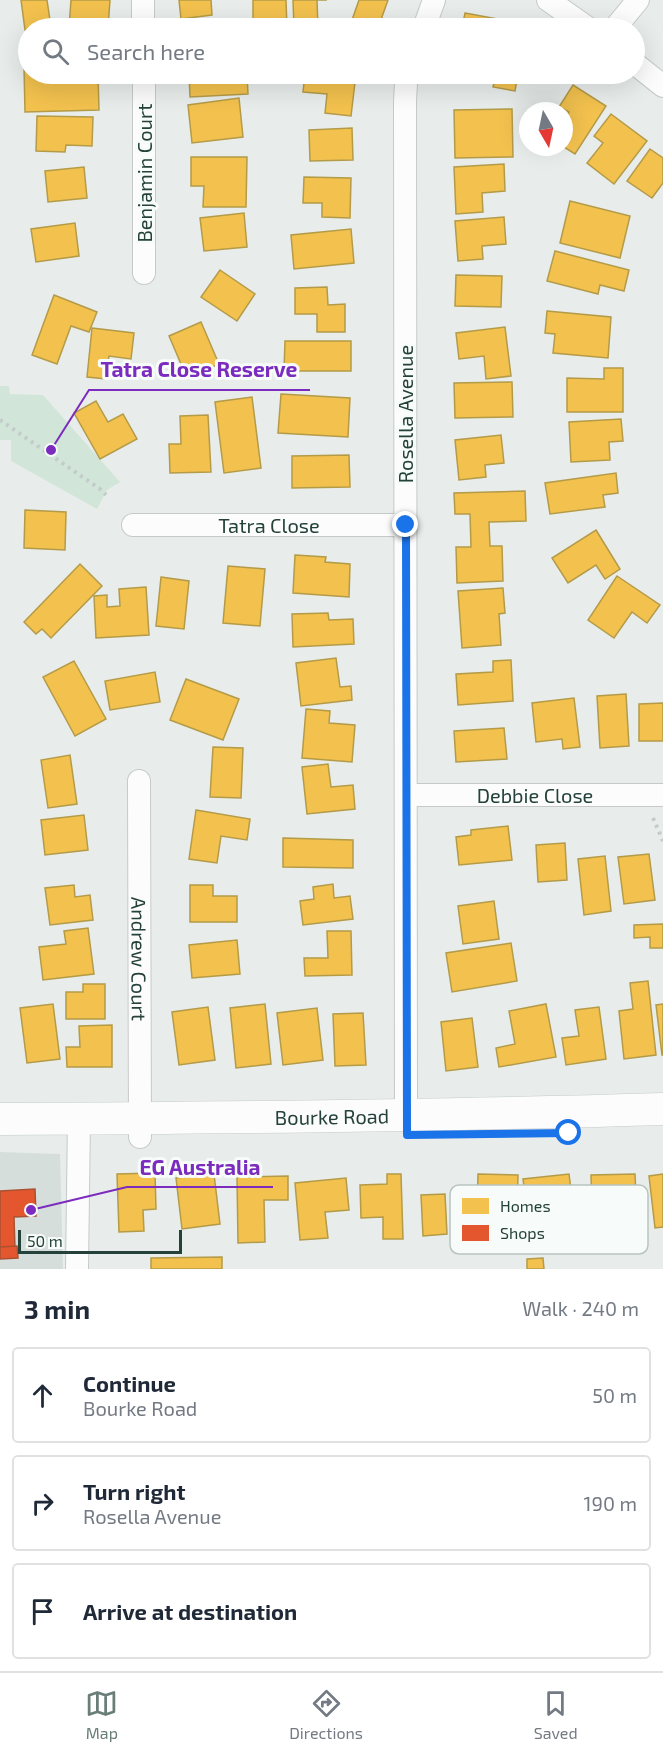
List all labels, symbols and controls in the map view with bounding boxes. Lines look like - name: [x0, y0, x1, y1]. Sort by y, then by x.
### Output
- search box: [18, 18, 645, 84]
- icon: search: [39, 35, 72, 68]
- text: Search here: [87, 38, 205, 64]
- north arrow: [519, 102, 573, 156]
- street label: Benjamin Court: [132, 103, 156, 243]
- street label: Rosella Avenue: [393, 345, 417, 483]
- callout: Tatra Close Reserve: [89, 351, 310, 390]
- text: Tatra Close Reserve: [101, 356, 298, 381]
- route end: [392, 511, 418, 537]
- street label: Tatra Close: [218, 513, 320, 537]
- street label: Debbie Close: [477, 783, 593, 807]
- street label: Andrew Court: [127, 897, 152, 1022]
- street label: Bourke Road: [275, 1103, 389, 1129]
- route start: [555, 1119, 581, 1145]
- callout: EG Australia: [127, 1148, 273, 1187]
- text: EG Australia: [139, 1154, 261, 1179]
- legend: [450, 1185, 648, 1254]
- text: Homes: [500, 1196, 551, 1215]
- text: Shops: [500, 1223, 545, 1242]
- scale bar: [18, 1227, 182, 1254]
- text: 50 m: [27, 1231, 63, 1250]
- text: 3 min: [24, 1293, 90, 1324]
- text: Walk · 240 m: [522, 1296, 639, 1320]
- text: Continue: [83, 1370, 176, 1396]
- icon: ahead: [26, 1379, 59, 1412]
- text: 50 m: [592, 1383, 637, 1407]
- text: Bourke Road: [83, 1396, 197, 1420]
- text: Turn right: [83, 1478, 185, 1504]
- icon: right: [26, 1487, 59, 1520]
- text: 190 m: [584, 1491, 637, 1515]
- text: Rosella Avenue: [83, 1504, 221, 1528]
- icon: arrive: [26, 1595, 59, 1628]
- text: Arrive at destination: [83, 1598, 297, 1624]
- tab: Map: [85, 1687, 118, 1742]
- tab: Directions: [289, 1687, 363, 1742]
- tab: Saved: [534, 1687, 578, 1742]

